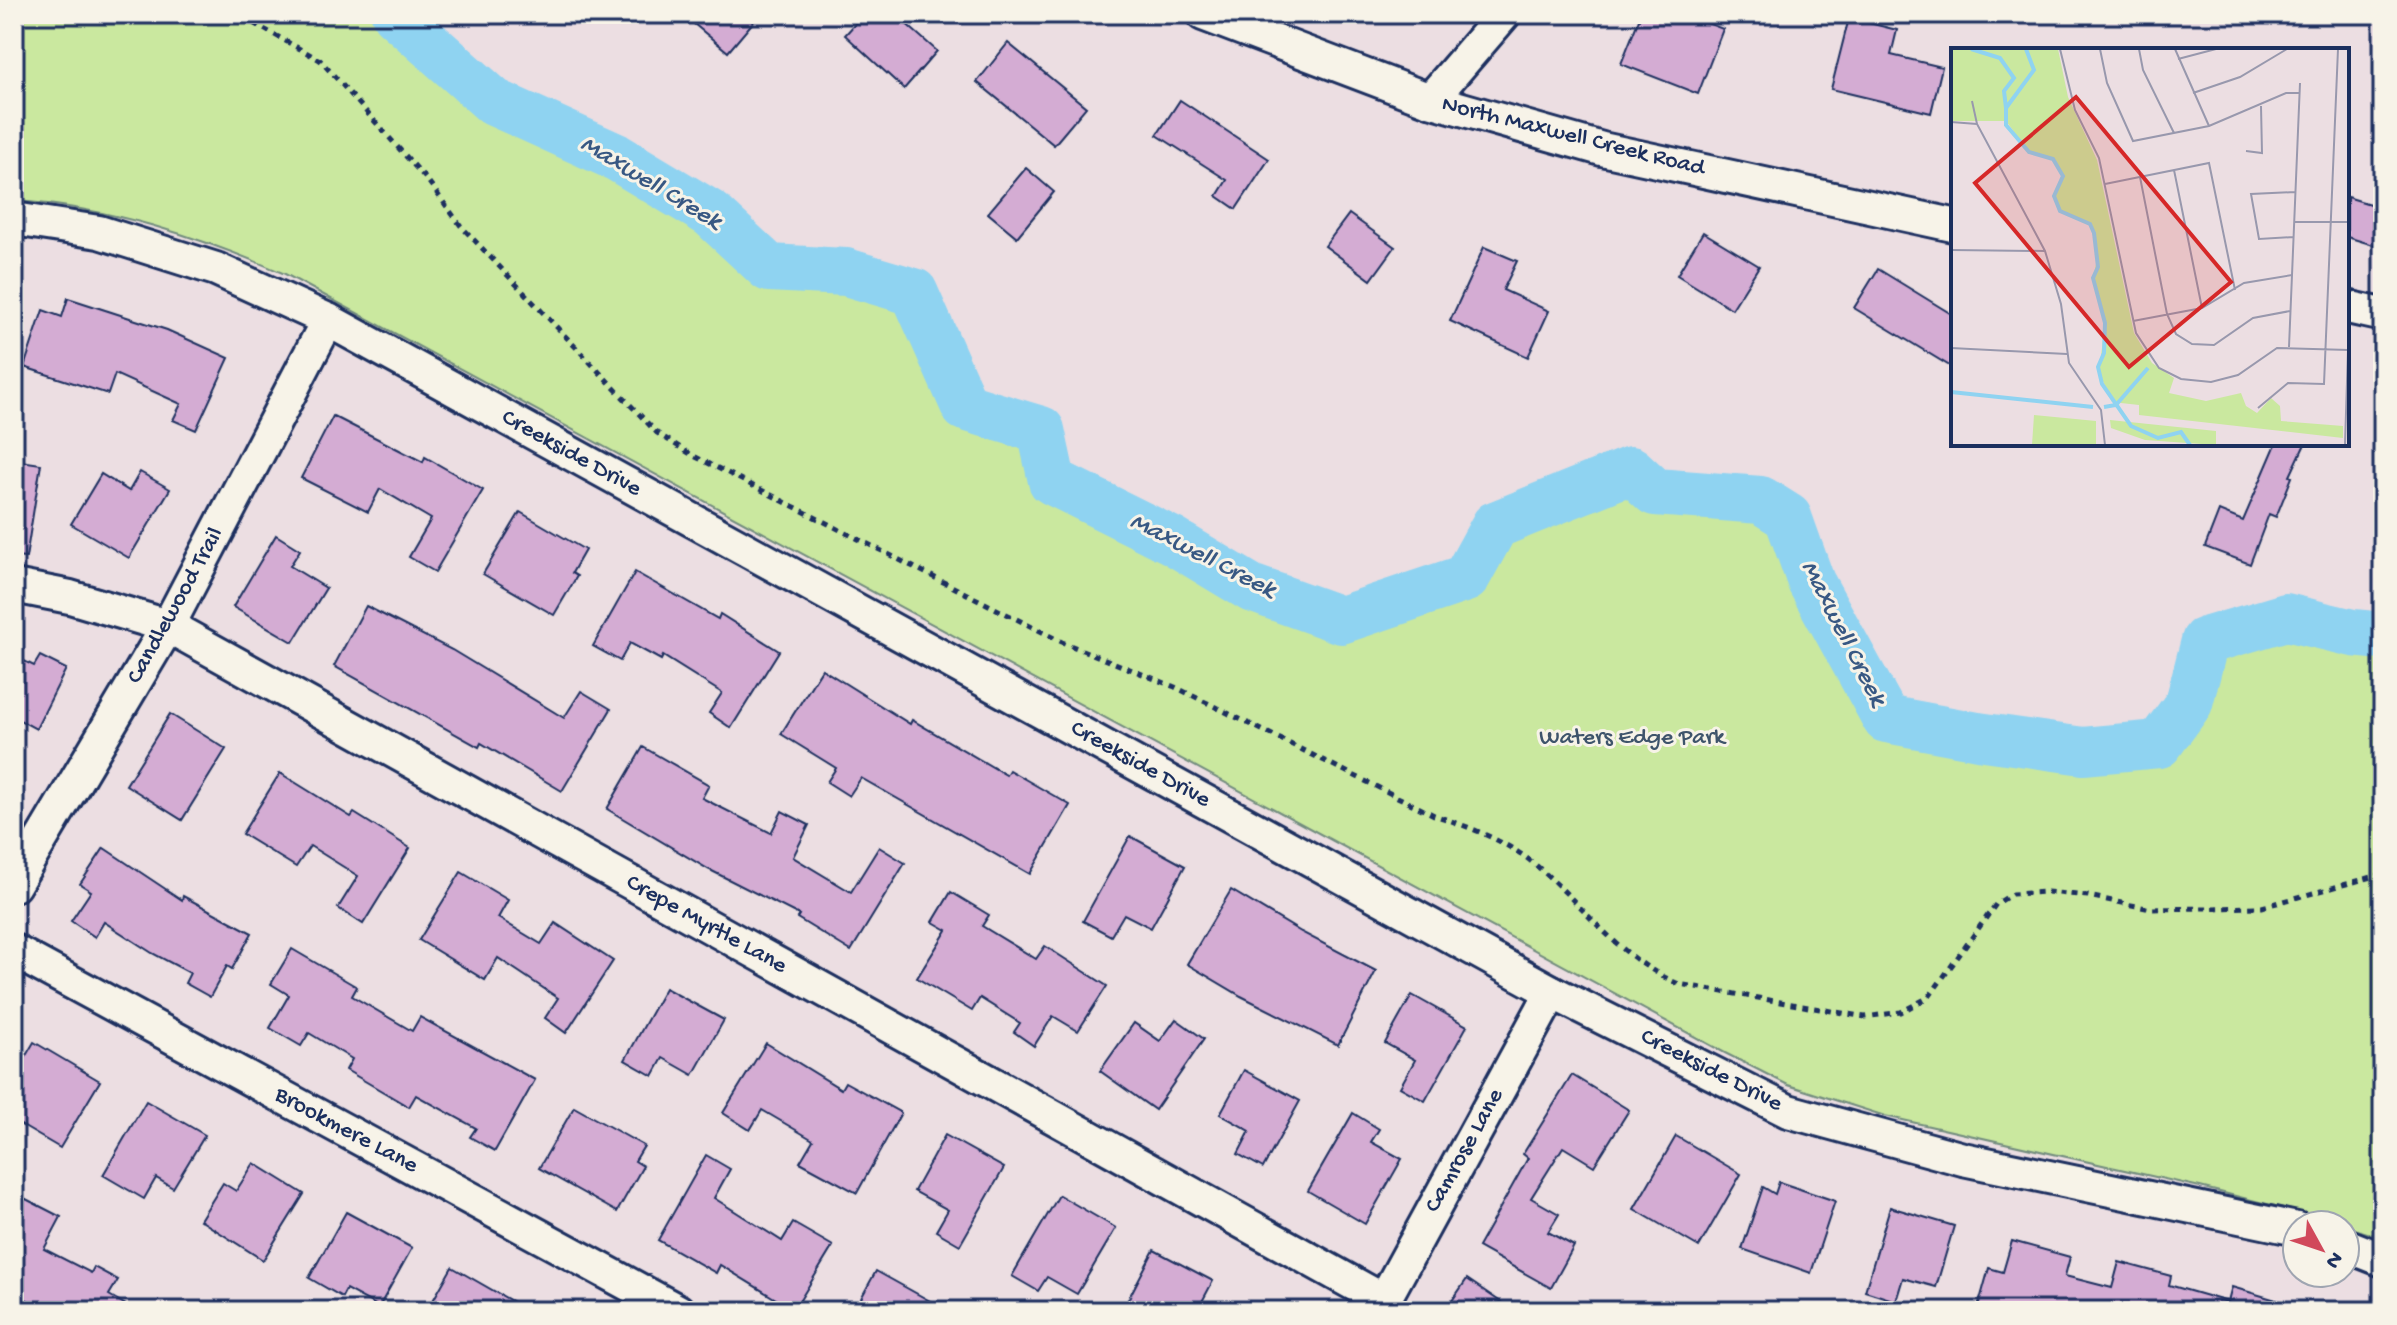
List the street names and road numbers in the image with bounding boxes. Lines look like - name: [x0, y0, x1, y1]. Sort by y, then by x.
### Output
- street label: North Maxwell Creek Road: [1439, 90, 1709, 184]
- street label: Creekside Drive: [496, 404, 647, 505]
- street label: Candlewood Trail: [121, 523, 231, 689]
- street label: Creekside Drive: [1065, 715, 1216, 816]
- street label: Crepe Myrtle Lane: [620, 869, 792, 982]
- street label: Creekside Drive: [1635, 1023, 1787, 1119]
- street label: Brookmere Lane: [268, 1081, 423, 1181]
- street label: Camrose Lane: [1419, 1083, 1511, 1218]

